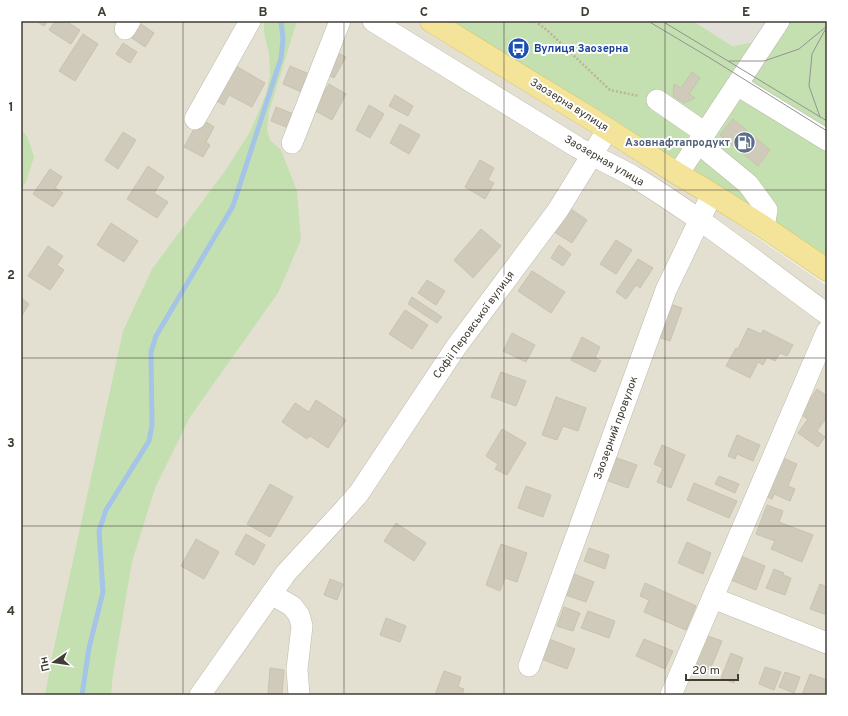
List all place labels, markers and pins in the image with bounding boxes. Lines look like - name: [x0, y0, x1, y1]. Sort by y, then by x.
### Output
- bus stop icon: Вулиця Заозерна: [505, 36, 531, 62]
- place label: Вулиця Заозерна: [534, 42, 628, 56]
- fuel station icon: Азовнафтапродукт: [732, 130, 758, 156]
- place label: Азовнафтапродукт: [625, 136, 730, 150]

